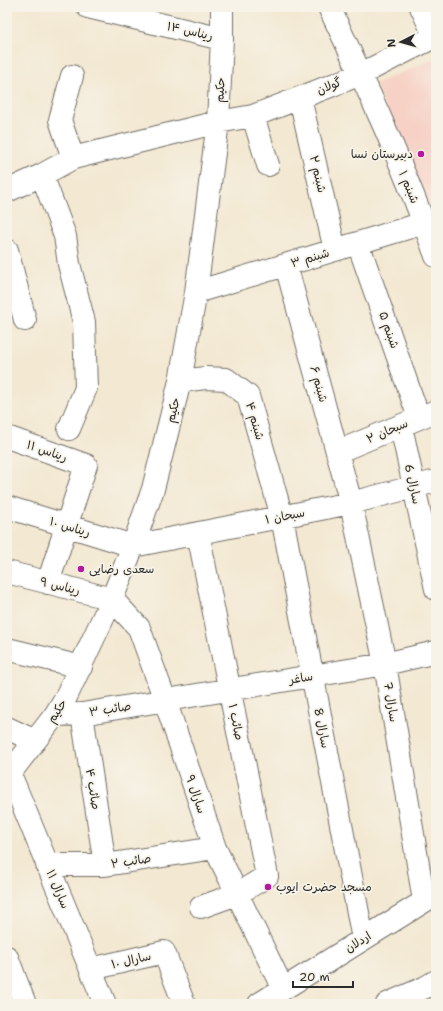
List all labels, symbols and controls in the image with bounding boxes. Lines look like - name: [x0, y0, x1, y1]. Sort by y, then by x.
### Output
- street label: ریناس ۱۴: [165, 18, 215, 44]
- north arrow: [381, 22, 421, 62]
- text: N: [384, 38, 399, 48]
- street label: گولان: [314, 74, 344, 98]
- street label: حکیم: [211, 77, 230, 103]
- place label: دبیرستان نسا: [351, 146, 413, 162]
- marker: دبیرستان نسا: [416, 149, 426, 159]
- street label: شبنم ۲: [305, 154, 330, 194]
- street label: شبنم ۱: [394, 168, 423, 206]
- street label: شبنم ۳: [289, 245, 332, 272]
- street label: شبنم ۵: [374, 309, 403, 351]
- street label: شبنم ۶: [306, 364, 332, 404]
- street label: حکیم: [162, 396, 185, 424]
- street label: شبنم ۴: [241, 400, 268, 442]
- street label: سبحان ۲: [364, 415, 410, 447]
- street label: ریناس ۱۱: [24, 437, 70, 465]
- street label: سارال 6: [401, 462, 425, 506]
- street label: سبحان ۱: [264, 504, 306, 528]
- street label: ریناس ۱۰: [48, 513, 92, 541]
- place label: سعدی رضایی: [89, 561, 154, 577]
- marker: سعدی رضایی: [76, 564, 86, 574]
- street label: ریناس ۹: [38, 573, 82, 599]
- street label: ساغر: [287, 668, 314, 688]
- street label: سارال 7: [380, 681, 402, 723]
- street label: حکیم: [43, 696, 72, 726]
- street label: صائب ۳: [88, 698, 132, 720]
- street label: صائب ۱: [225, 702, 247, 742]
- street label: سارال 8: [310, 707, 334, 749]
- street label: صائب ۴: [82, 767, 104, 811]
- street label: سارال ۹: [182, 773, 210, 815]
- street label: صائب ۲: [110, 850, 152, 872]
- street label: سارال ۱۱: [43, 867, 73, 911]
- place label: مسجد حضرت ایوب: [276, 879, 372, 895]
- marker: مسجد حضرت ایوب: [263, 882, 273, 892]
- street label: اردلان: [342, 928, 374, 956]
- street label: سارال ۱۰: [109, 948, 153, 972]
- scale bar: [293, 963, 353, 989]
- text: 20 m: [299, 969, 330, 985]

